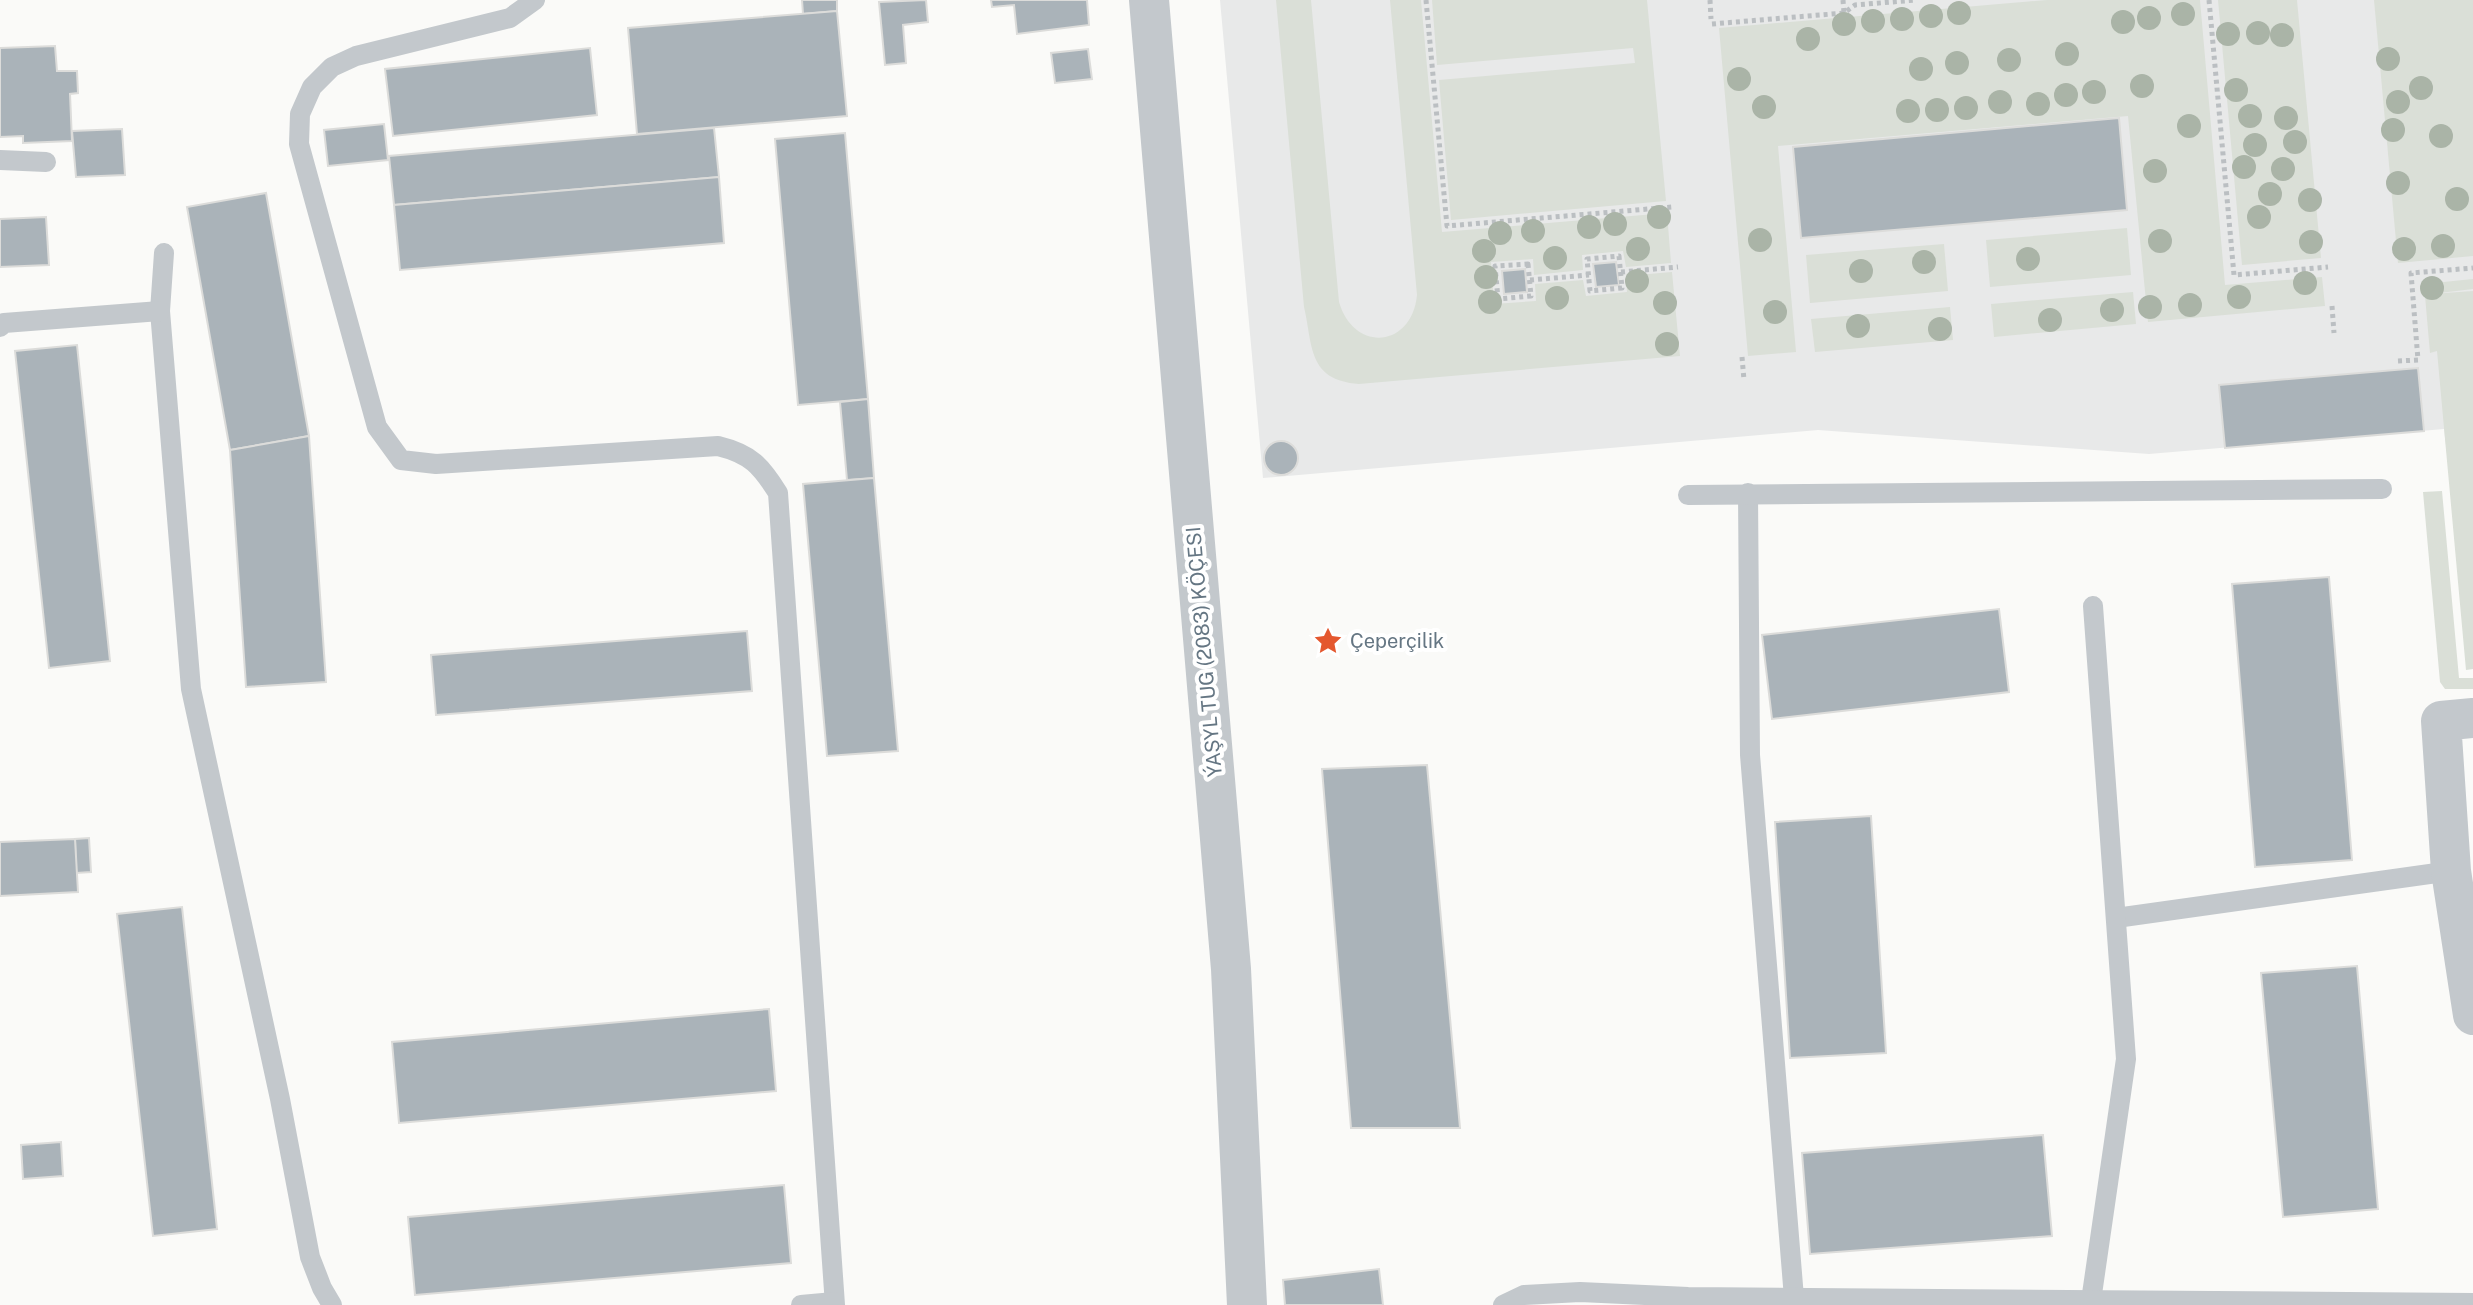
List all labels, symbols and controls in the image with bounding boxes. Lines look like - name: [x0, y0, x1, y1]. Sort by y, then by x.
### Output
- street label: ÝAŞYL TUG (2083) KÖÇESI: [1180, 526, 1227, 778]
- place icon: Çeperçilik: [1313, 626, 1343, 656]
- place label: Çeperçilik: [1350, 629, 1444, 653]

